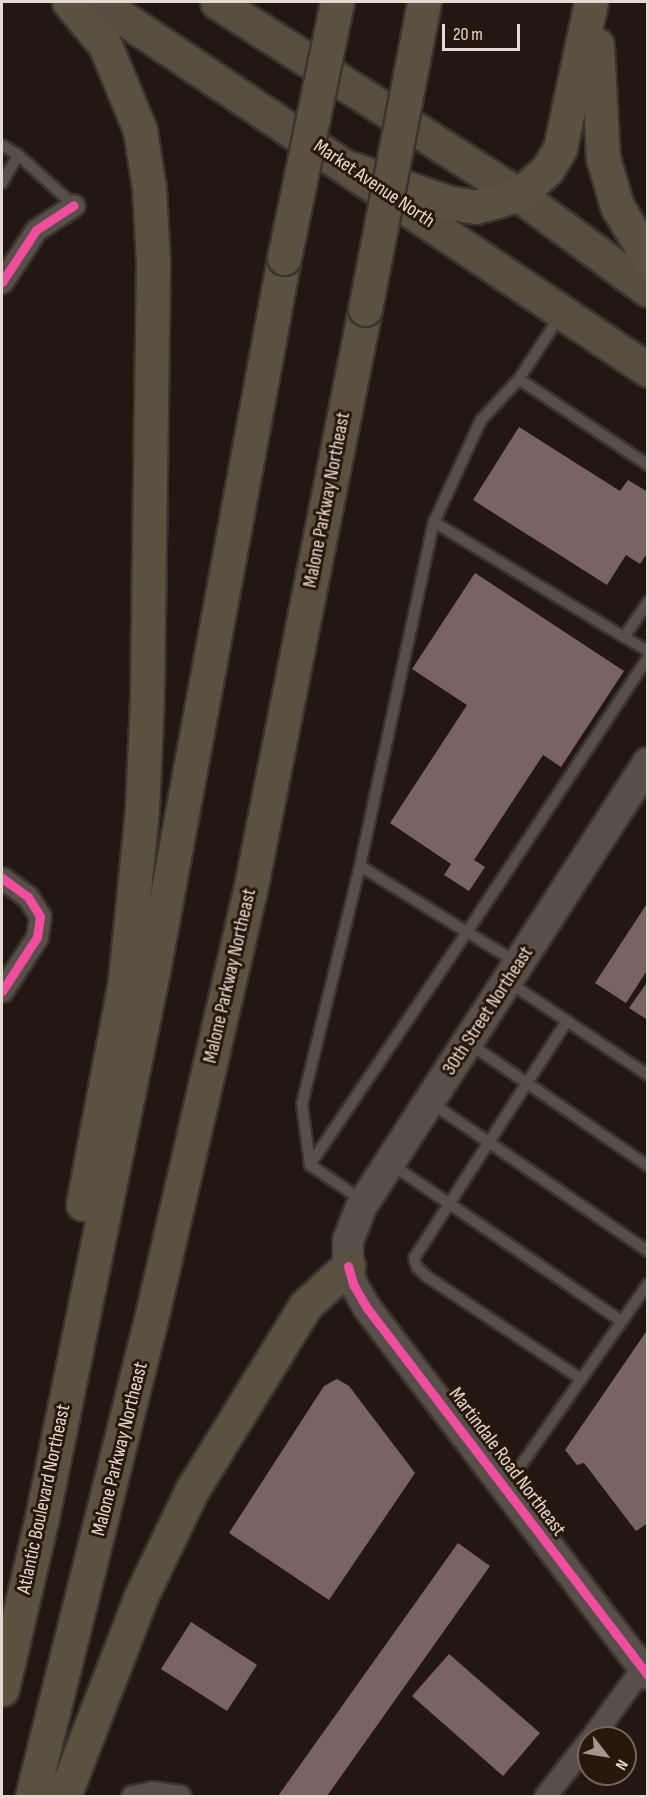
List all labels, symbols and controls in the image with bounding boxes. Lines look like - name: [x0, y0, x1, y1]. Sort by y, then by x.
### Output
- scale bar: [445, 12, 523, 50]
- text: 20 m: [453, 24, 483, 45]
- street label: Market Avenue North: [309, 135, 439, 233]
- street label: Malone Parkway Northeast: [298, 410, 356, 590]
- street label: Malone Parkway Northeast: [198, 886, 262, 1066]
- street label: 30th Street Northeast: [437, 942, 539, 1080]
- street label: Malone Parkway Northeast: [87, 1360, 153, 1538]
- street label: Martindale Road Northeast: [443, 1383, 571, 1541]
- street label: Atlantic Boulevard Northeast: [12, 1402, 76, 1596]
- north arrow: [577, 1726, 637, 1786]
- text: N: [611, 1756, 631, 1773]

